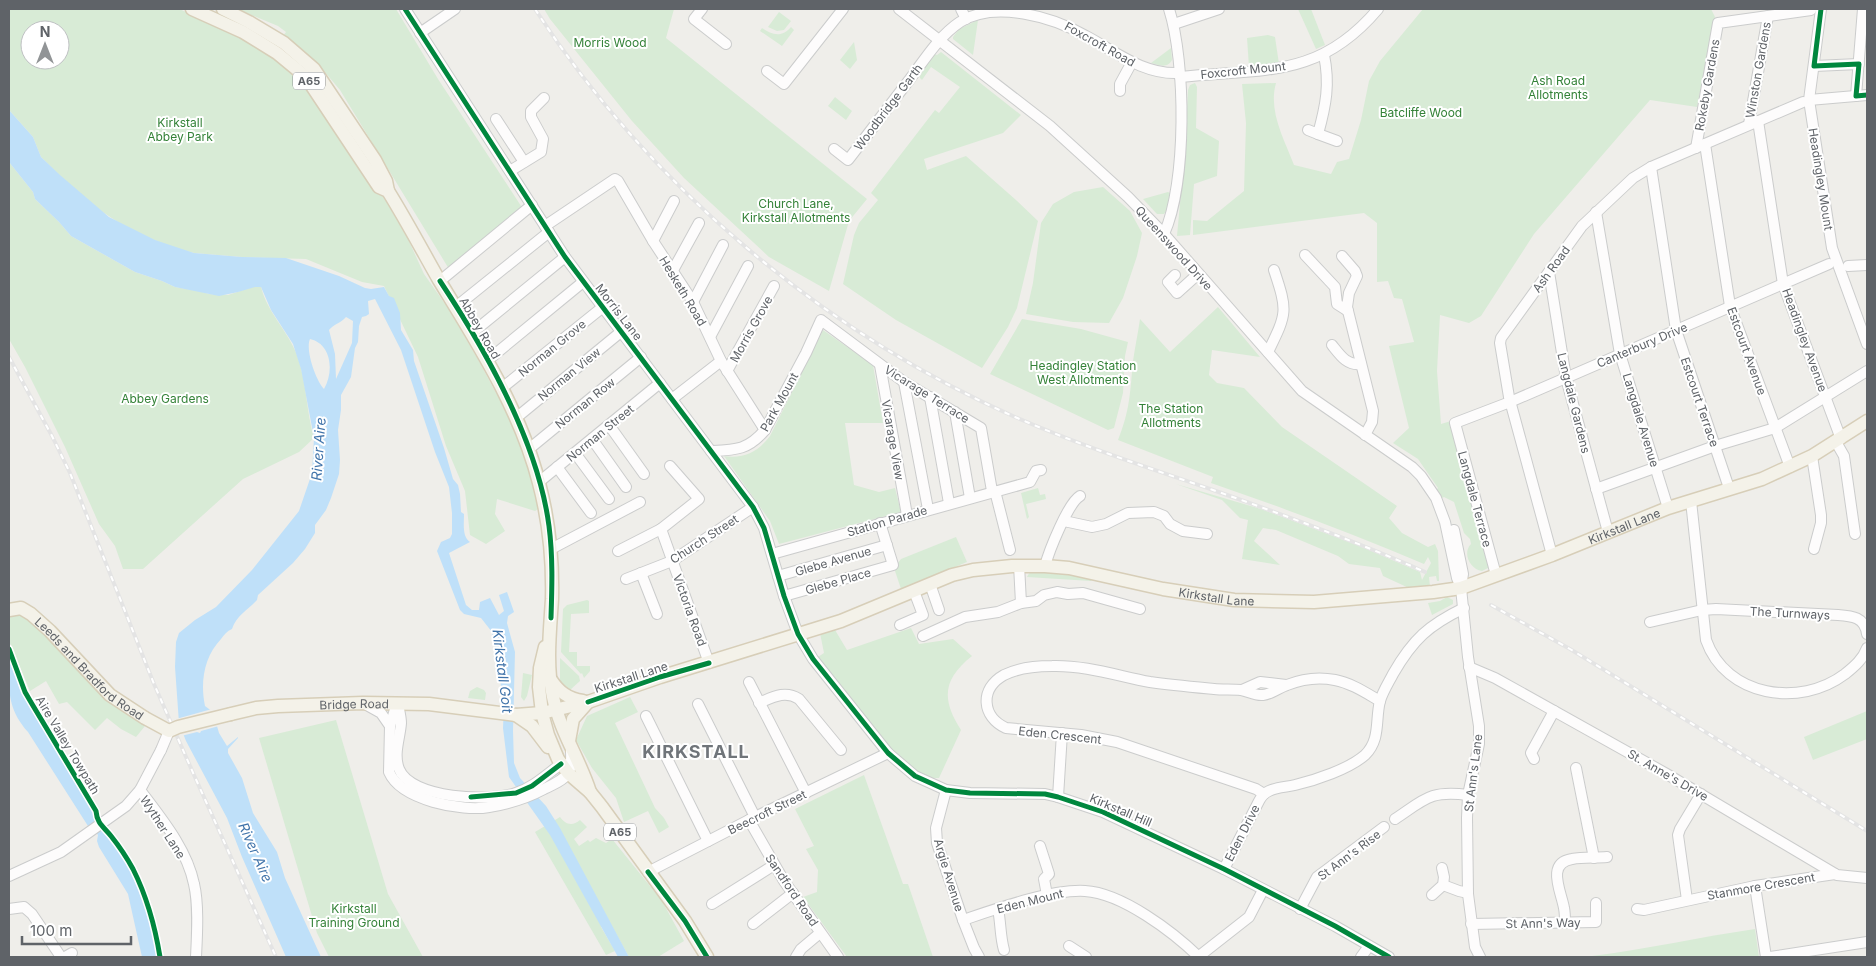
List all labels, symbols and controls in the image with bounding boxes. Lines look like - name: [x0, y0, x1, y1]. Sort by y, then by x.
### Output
- street label: Foxcroft Road: [1062, 18, 1138, 70]
- north arrow: [20, 20, 70, 70]
- street label: Winston Gardens: [1742, 21, 1774, 119]
- text: N: [40, 23, 50, 40]
- park label: Morris Wood: [573, 35, 647, 50]
- street label: Rokeby Gardens: [1692, 38, 1722, 132]
- street label: Foxcroft Mount: [1200, 58, 1286, 82]
- street label: Woodbridge Garth: [851, 61, 925, 153]
- road number: A65: [293, 72, 325, 90]
- park label: Ash Road Allotments: [1528, 73, 1588, 102]
- park label: Batcliffe Wood: [1380, 105, 1462, 120]
- park label: Kirkstall Abbey Park: [147, 115, 213, 144]
- street label: Headingley Mount: [1806, 127, 1837, 231]
- park label: Church Lane, Kirkstall Allotments: [742, 196, 850, 225]
- street label: Queenswood Drive: [1132, 203, 1216, 293]
- street label: Ash Road: [1529, 243, 1573, 295]
- street label: Hesketh Road: [656, 253, 710, 329]
- street label: Morris Lane: [592, 281, 646, 343]
- street label: Headingley Avenue: [1779, 286, 1831, 394]
- street label: Morris Grove: [727, 293, 775, 365]
- street label: Abbey Road: [456, 294, 504, 362]
- street label: Estcourt Avenue: [1724, 305, 1770, 397]
- street label: Norman Grove: [515, 316, 589, 380]
- street label: Canterbury Drive: [1594, 319, 1690, 371]
- street label: Norman View: [535, 344, 604, 404]
- street label: Langdale Gardens: [1554, 351, 1594, 455]
- street label: Estcourt Terrace: [1678, 355, 1722, 449]
- park label: Headingley Station West Allotments: [1030, 358, 1136, 387]
- street label: Vicarage Terrace: [882, 362, 972, 426]
- street label: Park Mount: [757, 370, 801, 434]
- street label: Langdale Avenue: [1620, 371, 1662, 469]
- street label: Norman Row: [552, 374, 618, 432]
- park label: Abbey Gardens: [121, 391, 209, 406]
- street label: Vicarage View: [879, 398, 908, 482]
- street label: Norman Street: [563, 401, 637, 465]
- park label: The Station Allotments: [1139, 401, 1203, 430]
- water label: River Aire: [307, 417, 329, 481]
- street label: Langdale Terrace: [1455, 449, 1495, 549]
- street label: Station Parade: [845, 502, 929, 540]
- street label: Kirkstall Lane: [1586, 505, 1662, 547]
- street label: Church Street: [667, 511, 741, 567]
- street label: Glebe Avenue: [793, 543, 873, 579]
- street label: Glebe Place: [803, 564, 873, 598]
- street label: Victoria Road: [670, 572, 710, 648]
- street label: Kirkstall Lane: [1178, 584, 1255, 608]
- street label: The Turnways: [1749, 603, 1831, 623]
- street label: Leeds and Bradford Road: [32, 614, 147, 723]
- water label: Kirkstall Goit: [489, 628, 517, 714]
- street label: Kirkstall Lane: [592, 658, 670, 696]
- street label: Aire Valley Towpath: [33, 693, 103, 797]
- street label: Bridge Road: [319, 695, 389, 712]
- street label: Eden Crescent: [1018, 723, 1102, 747]
- street label: St Ann's Lane: [1461, 733, 1485, 813]
- district label: KIRKSTALL: [642, 741, 750, 762]
- street label: St. Anne's Drive: [1625, 746, 1711, 804]
- street label: Beecroft Street: [725, 787, 809, 837]
- street label: Kirkstall Hill: [1088, 790, 1154, 830]
- street label: Wyther Lane: [137, 793, 189, 861]
- street label: Eden Drive: [1221, 802, 1263, 864]
- water label: River Aire: [235, 820, 277, 884]
- road number: A65: [604, 824, 636, 840]
- street label: St Ann's Rise: [1315, 827, 1383, 883]
- street label: Argie Avenue: [931, 837, 967, 913]
- street label: Sandford Road: [762, 851, 822, 929]
- street label: Stanmore Crescent: [1706, 869, 1816, 903]
- street label: Eden Mount: [995, 885, 1065, 917]
- park label: Kirkstall Training Ground: [308, 901, 400, 930]
- scale bar: [22, 914, 131, 946]
- street label: St Ann's Way: [1505, 915, 1581, 931]
- text: 100 m: [30, 921, 72, 940]

